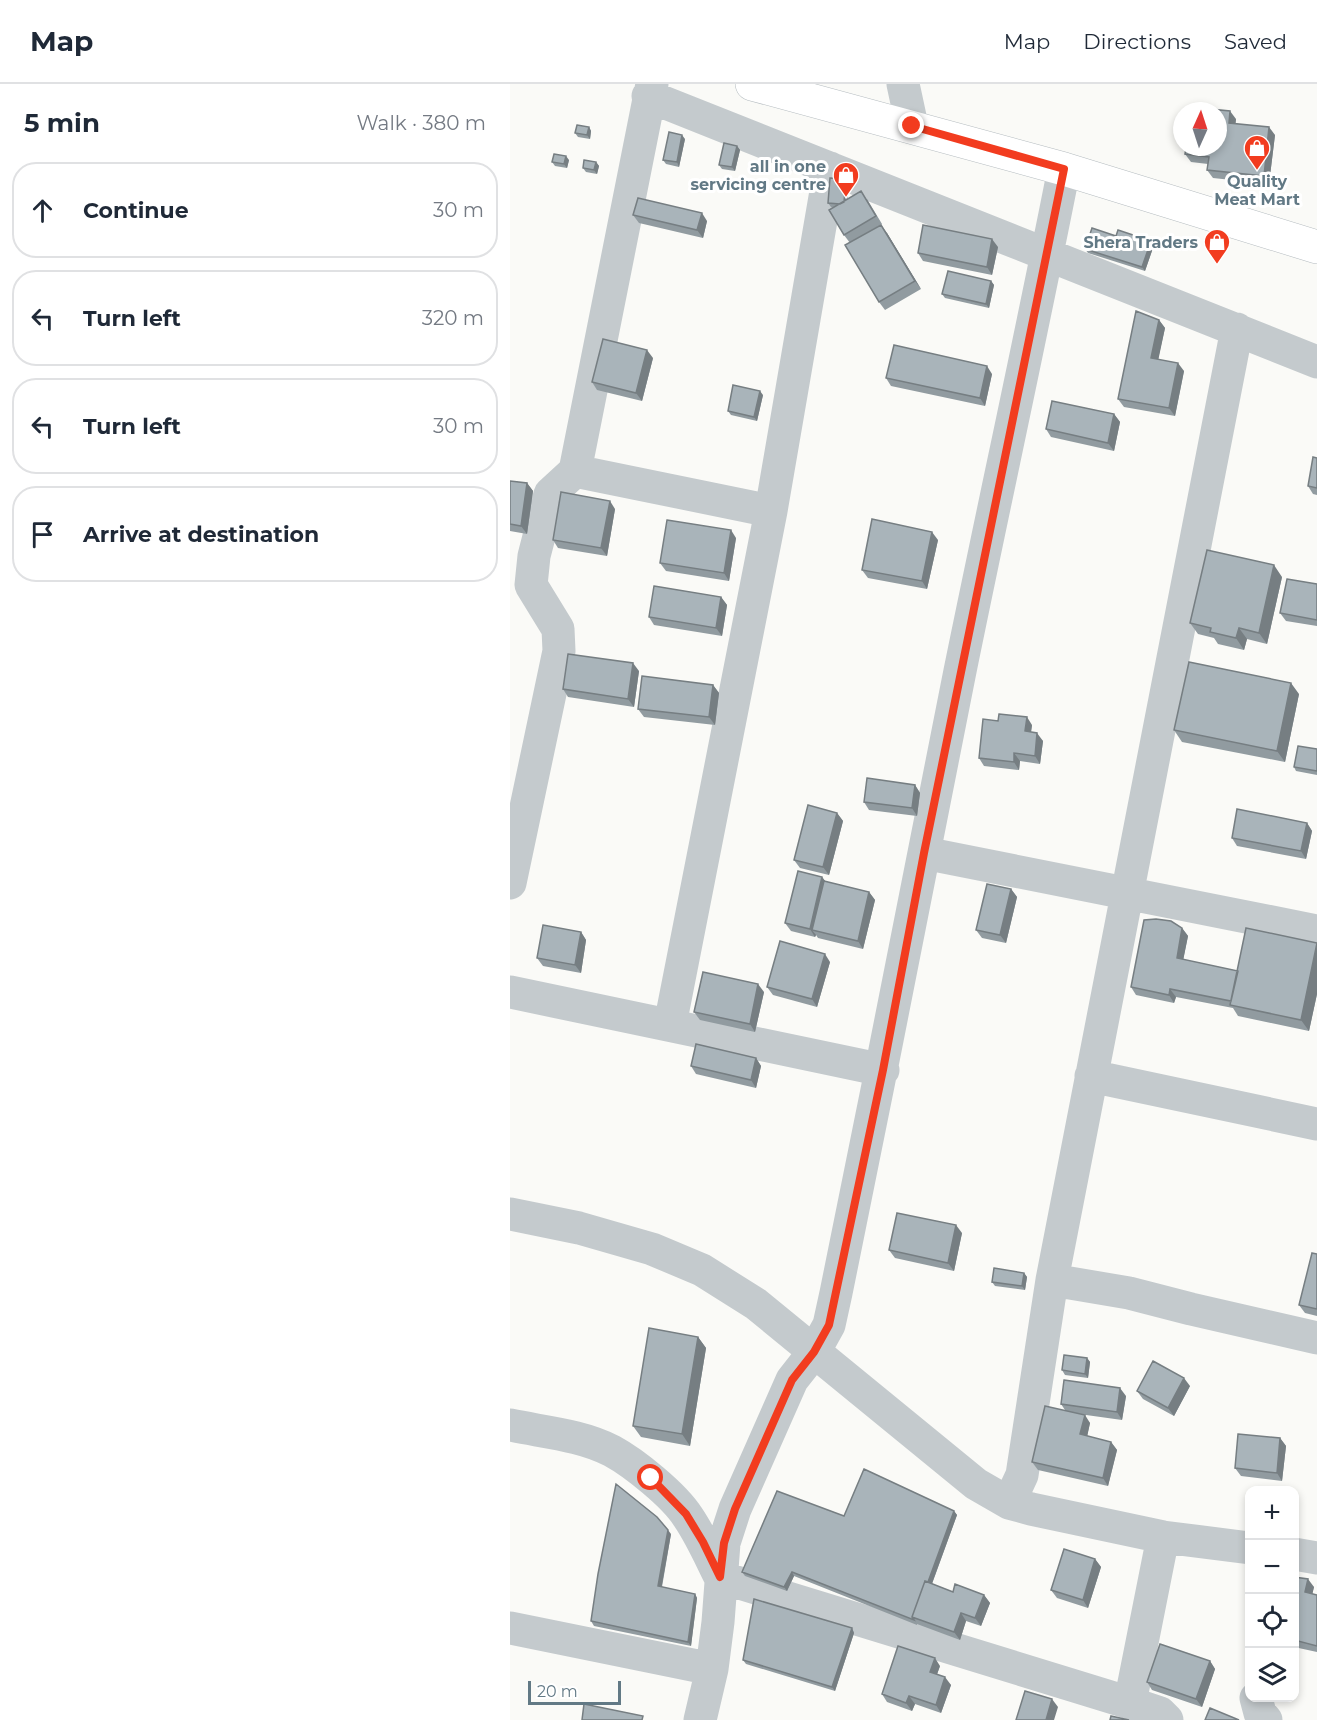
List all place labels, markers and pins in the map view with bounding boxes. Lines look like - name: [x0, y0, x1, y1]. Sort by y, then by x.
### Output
- shop icon: Quality Meat Mart: [1242, 133, 1272, 171]
- place label: all in one servicing centre: [691, 157, 826, 194]
- shop icon: all in one servicing centre: [831, 160, 861, 198]
- place label: Quality Meat Mart: [1214, 172, 1300, 209]
- shop icon: Shera Traders: [1202, 227, 1232, 265]
- place label: Shera Traders: [1083, 233, 1199, 252]

